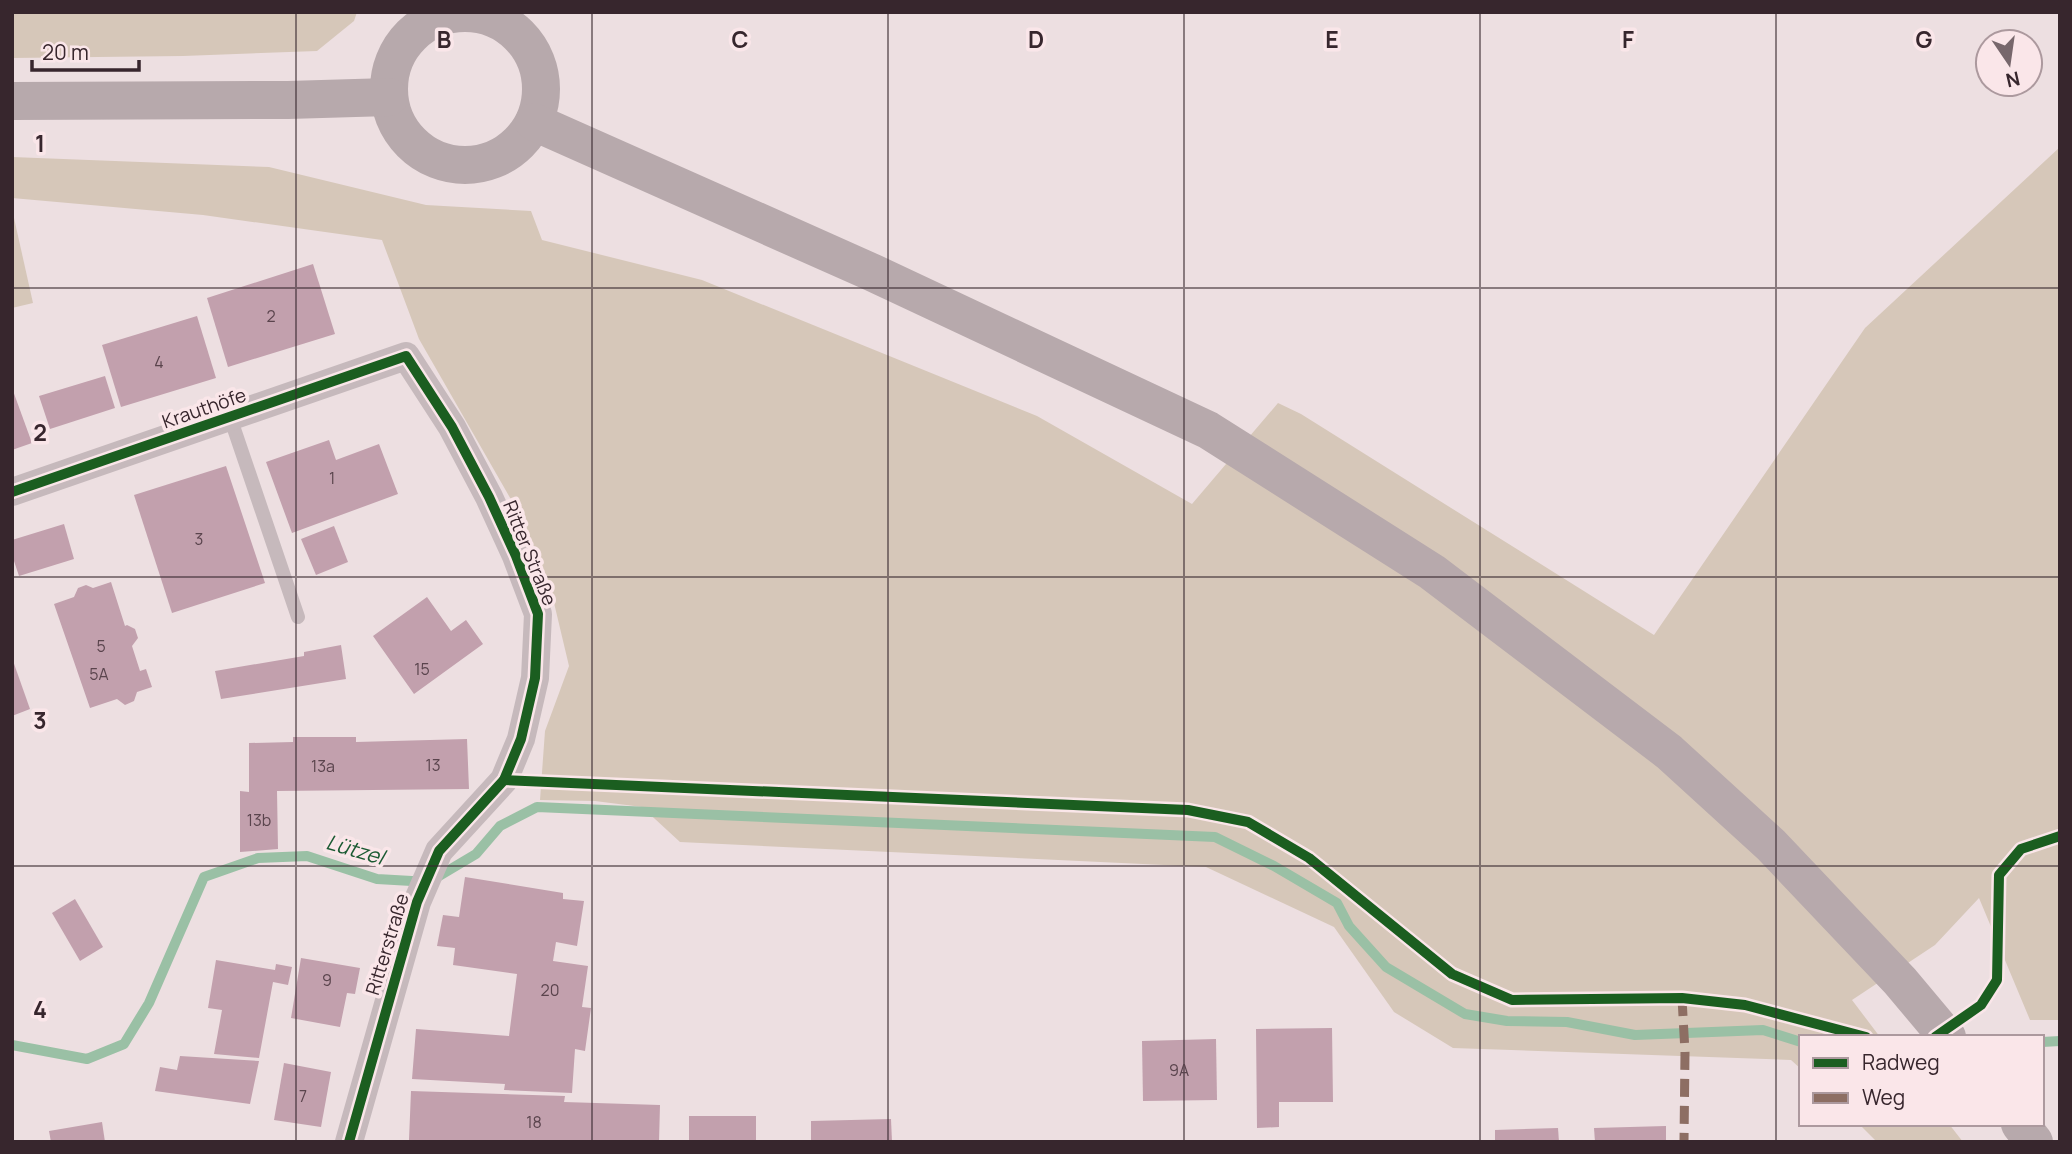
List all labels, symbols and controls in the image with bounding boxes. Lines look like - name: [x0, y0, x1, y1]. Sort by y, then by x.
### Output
- text: B: [437, 23, 451, 55]
- text: C: [732, 23, 749, 55]
- text: D: [1028, 23, 1044, 55]
- text: E: [1325, 23, 1339, 55]
- text: F: [1622, 23, 1634, 55]
- text: G: [1916, 23, 1933, 55]
- scale bar: [32, 28, 138, 72]
- north arrow: [1974, 28, 2044, 98]
- text: 20 m: [42, 38, 89, 66]
- text: N: [2003, 65, 2022, 94]
- text: 1: [35, 127, 45, 159]
- house number: 2: [266, 305, 276, 327]
- house number: 4: [154, 351, 164, 373]
- street label: Krauthöfe: [159, 382, 249, 434]
- text: 2: [33, 416, 47, 448]
- house number: 1: [329, 467, 335, 489]
- street label: Ritter Straße: [497, 497, 563, 609]
- house number: 3: [195, 528, 203, 550]
- house number: 5: [96, 635, 106, 657]
- house number: 15: [414, 658, 430, 680]
- house number: 5A: [89, 663, 109, 685]
- text: 3: [33, 704, 47, 736]
- house number: 13: [425, 754, 441, 776]
- house number: 13a: [311, 755, 335, 777]
- house number: 13b: [247, 809, 271, 831]
- water label: Lützel: [323, 827, 390, 871]
- street label: Ritterstraße: [359, 890, 415, 998]
- house number: 9: [322, 969, 332, 991]
- house number: 20: [541, 979, 559, 1001]
- text: 4: [33, 993, 47, 1025]
- legend: [1799, 1035, 2044, 1126]
- text: Radweg: [1862, 1048, 1940, 1076]
- house number: 9A: [1169, 1059, 1189, 1081]
- text: Weg: [1862, 1083, 1905, 1111]
- house number: 7: [299, 1085, 307, 1107]
- house number: 18: [526, 1111, 542, 1133]

